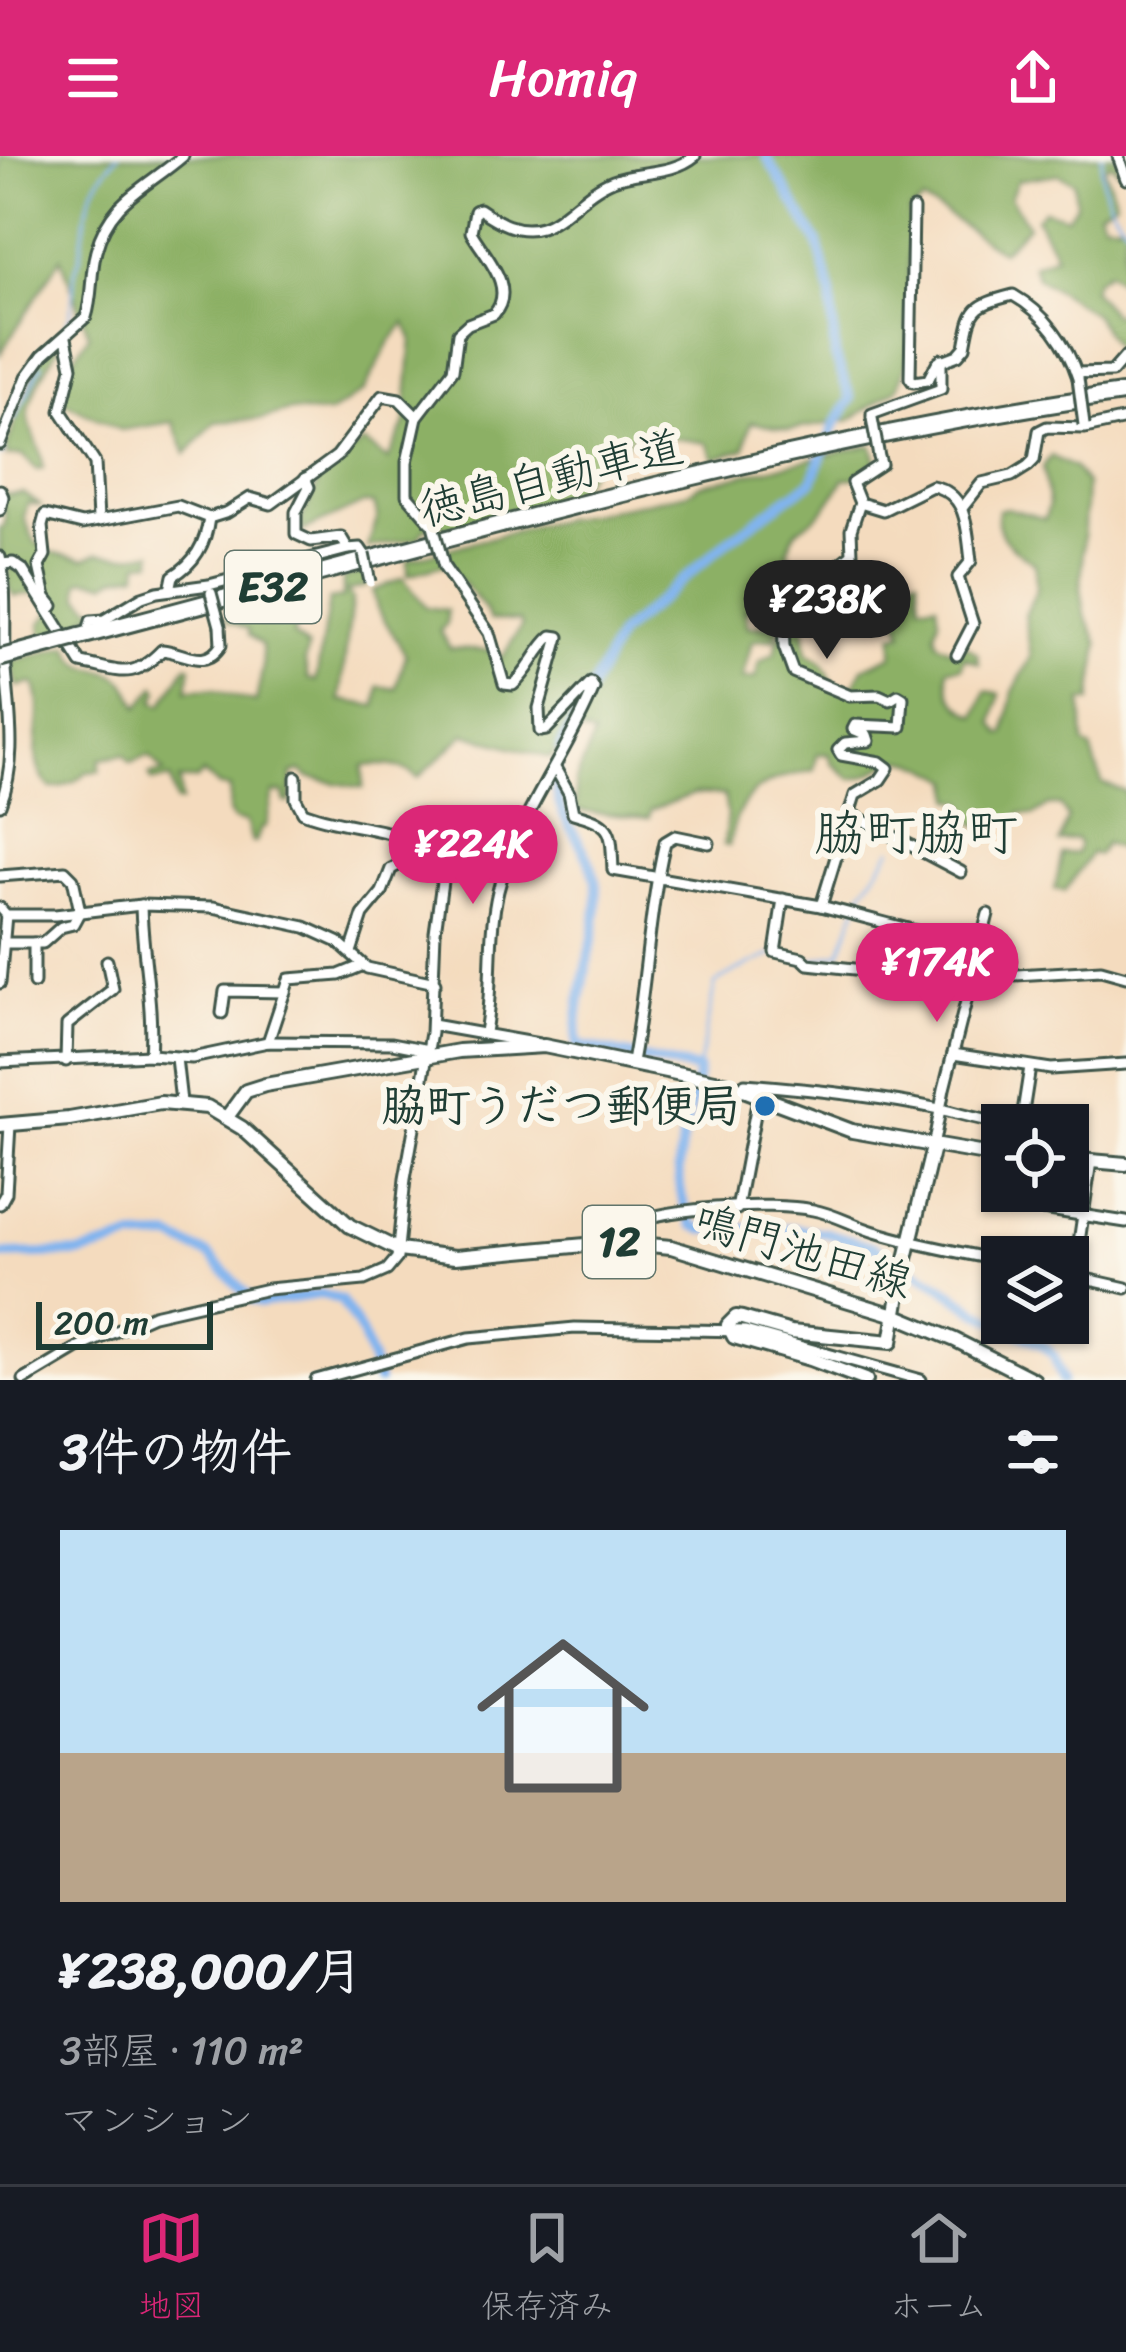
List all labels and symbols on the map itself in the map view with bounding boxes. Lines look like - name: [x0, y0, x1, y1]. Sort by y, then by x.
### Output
- street label: 徳島自動車道: [410, 407, 692, 549]
- road number: E32: [225, 551, 321, 623]
- pin: ¥238K: [743, 560, 911, 662]
- district label: 脇町脇町: [814, 788, 1018, 878]
- pin: ¥224K: [389, 805, 557, 907]
- pin: ¥174K: [853, 923, 1021, 1025]
- place label: 脇町うだつ郵便局: [381, 1066, 741, 1146]
- marker: 脇町うだつ郵便局: [752, 1093, 778, 1119]
- street label: 鳴門池田線: [684, 1180, 922, 1322]
- road number: 12: [583, 1206, 655, 1278]
- scale bar: [36, 1296, 213, 1349]

